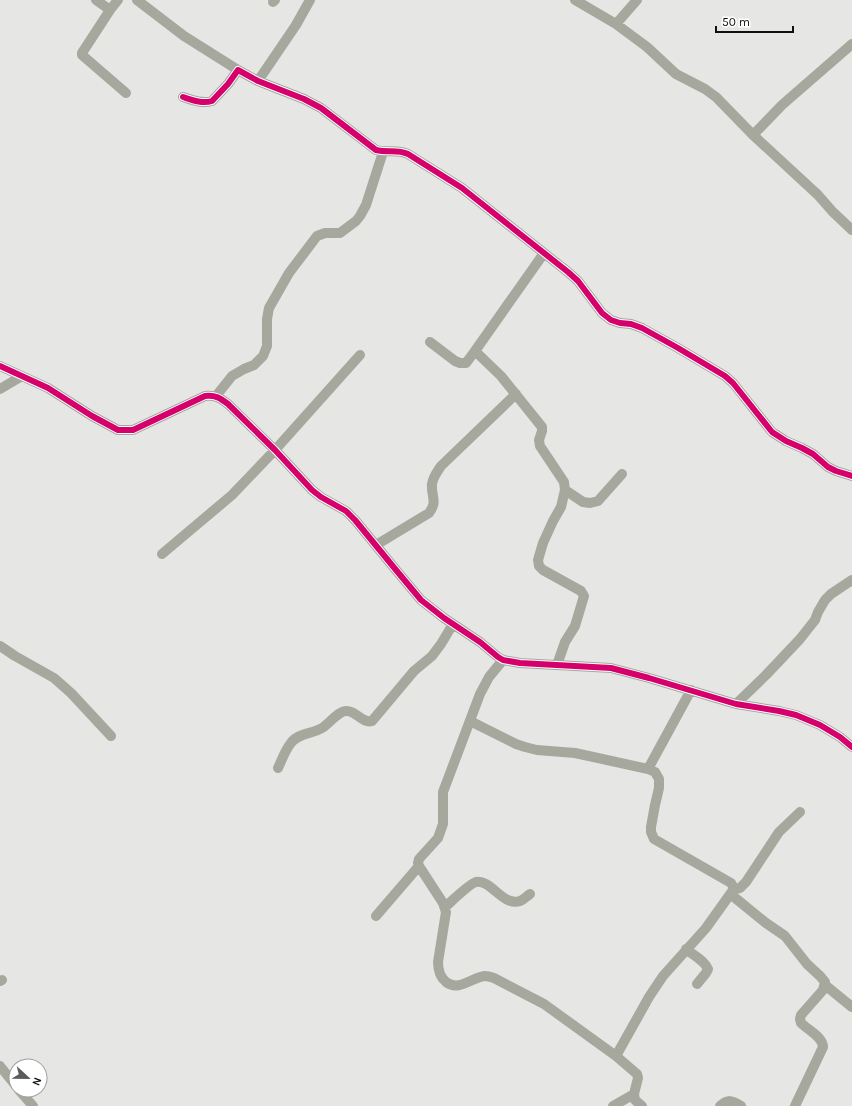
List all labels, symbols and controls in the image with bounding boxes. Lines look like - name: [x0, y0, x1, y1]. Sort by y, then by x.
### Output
- scale bar: [716, 8, 793, 34]
- text: 50 m: [722, 15, 750, 29]
- north arrow: [8, 1058, 48, 1098]
- text: N: [29, 1075, 44, 1088]

